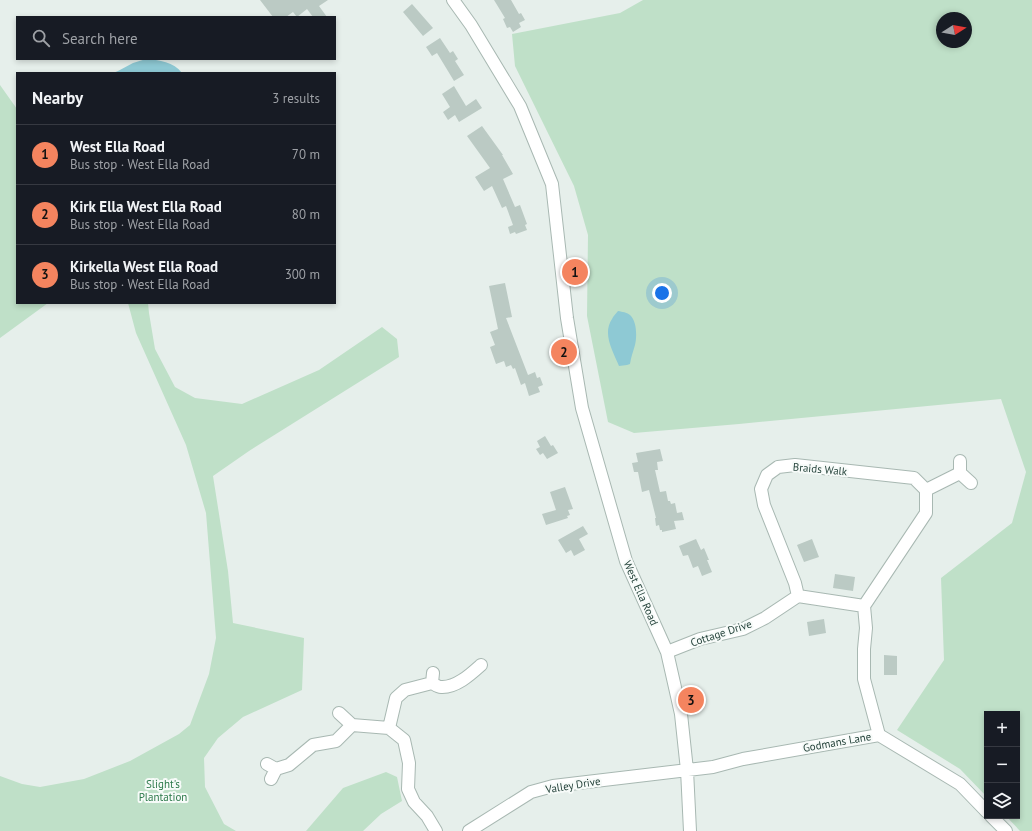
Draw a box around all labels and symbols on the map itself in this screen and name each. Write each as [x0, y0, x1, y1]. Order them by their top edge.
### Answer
north arrow [936, 12, 972, 48]
pin: 1 [562, 257, 588, 287]
your location [652, 283, 672, 303]
pin: 2 [551, 337, 577, 367]
street label: Braids Walk [792, 460, 848, 478]
street label: West Ella Road [620, 558, 662, 628]
street label: Cottage Drive [688, 616, 754, 650]
pin: 3 [678, 685, 704, 715]
street label: Godmans Lane [802, 729, 873, 755]
street label: Valley Drive [544, 774, 602, 796]
park label: Slight's Plantation [139, 777, 187, 804]

